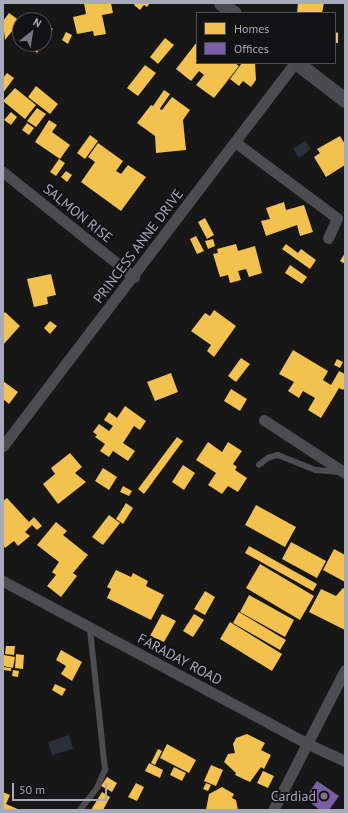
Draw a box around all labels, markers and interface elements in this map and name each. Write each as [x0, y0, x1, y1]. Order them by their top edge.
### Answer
north arrow [12, 12, 52, 52]
legend [196, 12, 336, 64]
text: N [31, 15, 44, 30]
text: Homes [234, 21, 269, 36]
text: Offices [234, 41, 269, 56]
street label: SALMON RISE [40, 180, 116, 246]
street label: PRINCESS ANNE DRIVE [89, 185, 187, 307]
street label: FARADAY ROAD [135, 630, 225, 688]
scale bar [14, 775, 109, 801]
text: 50 m [19, 782, 45, 797]
place label: Cardiad [271, 788, 316, 804]
marker: Cardiad [319, 791, 329, 801]

